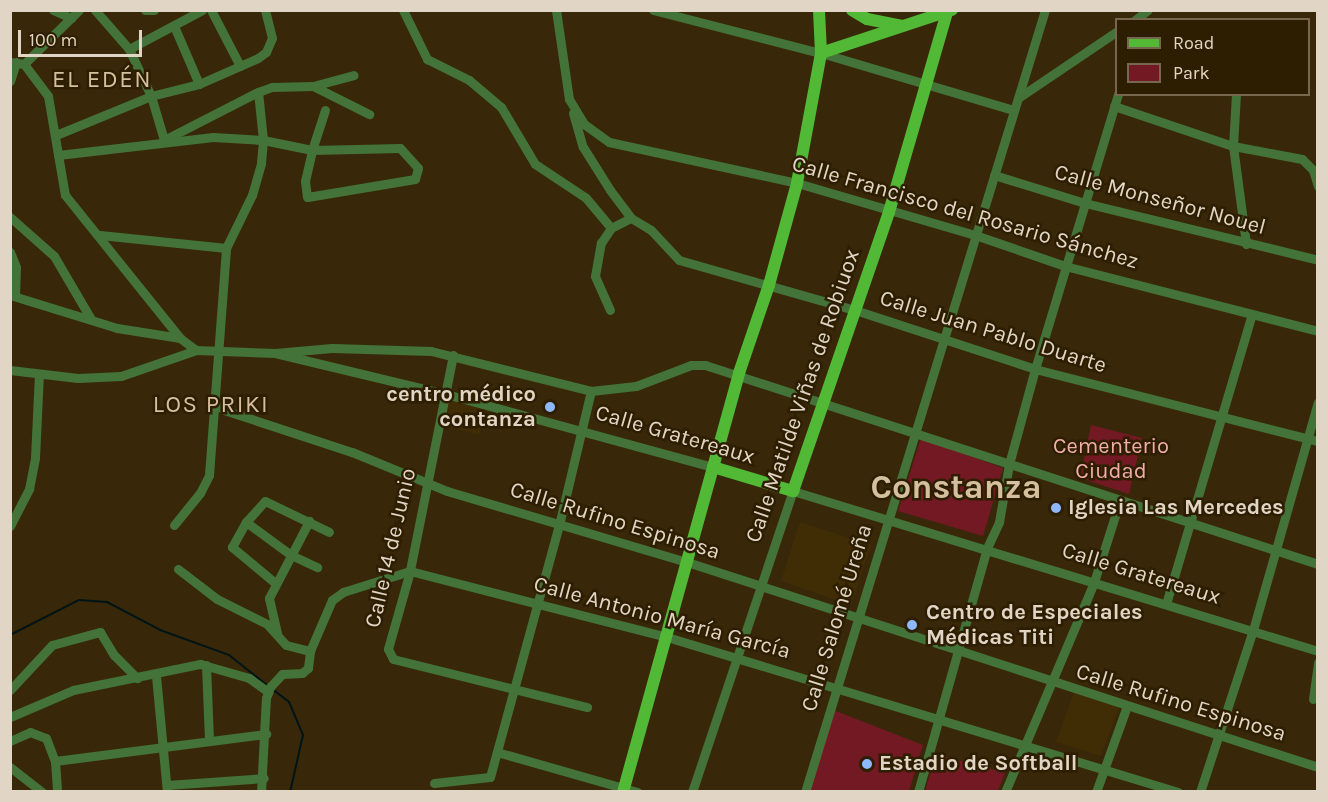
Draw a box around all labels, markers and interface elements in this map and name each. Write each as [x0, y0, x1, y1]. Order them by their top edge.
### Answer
scale bar [21, 18, 146, 56]
legend [1115, 18, 1310, 96]
text: 100 m [29, 29, 77, 51]
text: Road [1173, 32, 1214, 54]
text: Park [1173, 62, 1210, 84]
district label: EL EDÉN [52, 66, 152, 94]
street label: Calle Francisco del Rosario Sánchez [789, 151, 1141, 275]
street label: Calle Monseñor Nouel [1052, 159, 1268, 241]
street label: Calle Matilde Viñas de Robiuox [740, 246, 866, 546]
street label: Calle Juan Pablo Duarte [877, 285, 1109, 379]
place label: centro médico contanza [386, 381, 536, 433]
district label: LOS PRIKI [153, 391, 269, 419]
marker: centro médico contanza [541, 398, 559, 416]
street label: Calle Gratereaux [592, 400, 758, 470]
park label: Cementerio Ciudad [1053, 433, 1169, 484]
street label: Calle 14 de Junio [360, 466, 422, 630]
district label: Constanza [870, 468, 1042, 508]
street label: Calle Rufino Espinosa [507, 476, 723, 566]
place label: Iglesia Las Mercedes [1068, 495, 1284, 521]
marker: Iglesia Las Mercedes [1049, 501, 1063, 515]
street label: Calle Salomé Ureña [796, 521, 878, 715]
street label: Calle Gratereaux [1059, 537, 1223, 611]
street label: Calle Antonio María García [531, 571, 793, 665]
place label: Centro de Especiales Médicas Titi [926, 599, 1143, 650]
marker: Centro de Especiales Médicas Titi [903, 616, 921, 634]
street label: Calle Rufino Espinosa [1073, 658, 1289, 748]
place label: Estadio de Softball [879, 751, 1078, 777]
marker: Estadio de Softball [860, 757, 874, 771]

